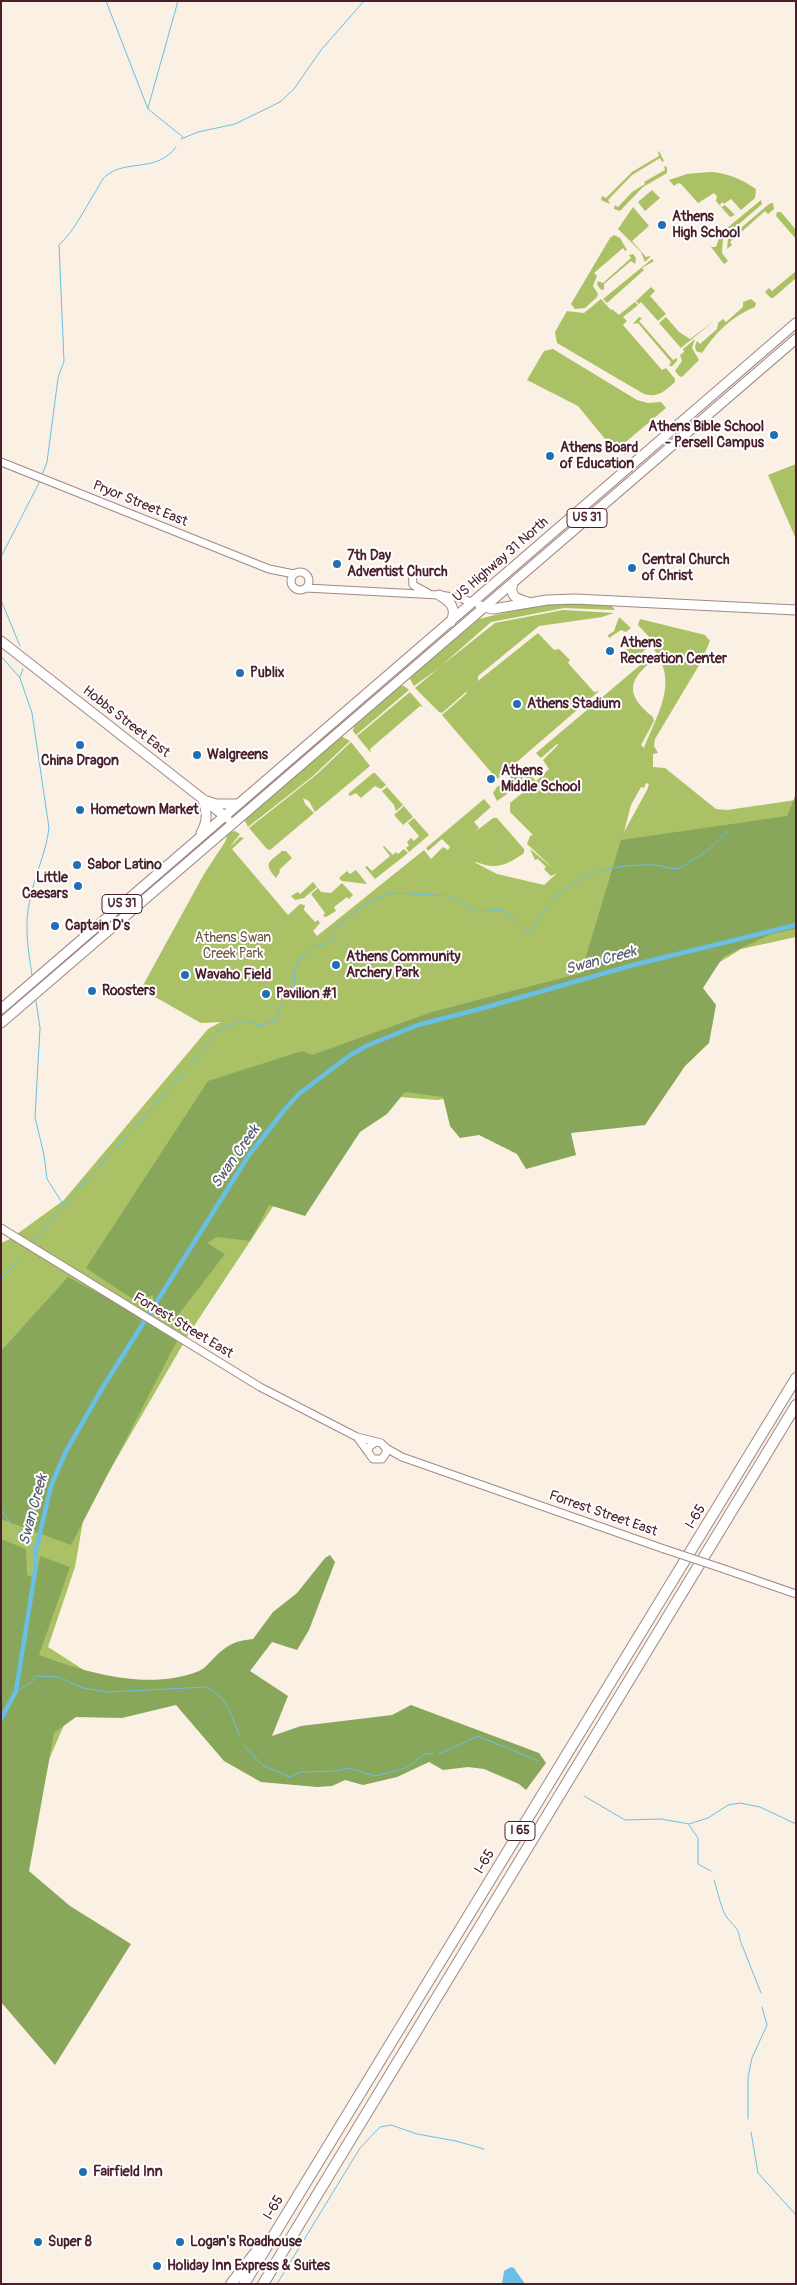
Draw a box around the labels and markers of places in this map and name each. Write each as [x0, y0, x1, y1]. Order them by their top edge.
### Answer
place label: Athens High School [672, 209, 740, 242]
marker: Athens High School [656, 219, 668, 231]
place label: Athens Bible School - Persell Campus [648, 419, 764, 452]
marker: Athens Bible School - Persell Campus [768, 429, 780, 441]
place label: Athens Board of Education [560, 440, 638, 472]
marker: Athens Board of Education [544, 450, 556, 462]
place label: 7th Day Adventist Church [347, 548, 448, 580]
place label: Central Church of Christ [642, 552, 729, 584]
marker: 7th Day Adventist Church [331, 558, 343, 570]
marker: Central Church of Christ [626, 562, 638, 574]
place label: Athens Recreation Center [620, 635, 727, 668]
marker: Athens Recreation Center [604, 645, 616, 657]
place label: Publix [250, 665, 284, 681]
marker: Publix [234, 667, 246, 679]
place label: Athens Stadium [527, 696, 621, 712]
marker: Athens Stadium [511, 698, 523, 710]
marker: China Dragon [74, 739, 86, 751]
place label: Walgreens [207, 747, 268, 763]
marker: Walgreens [191, 749, 203, 761]
place label: China Dragon [41, 753, 119, 769]
place label: Athens Middle School [501, 763, 581, 796]
marker: Athens Middle School [485, 773, 497, 785]
place label: Hometown Market [90, 802, 199, 818]
marker: Hometown Market [74, 804, 86, 816]
place label: Sabor Latino [87, 857, 162, 873]
marker: Sabor Latino [71, 859, 83, 871]
place label: Little Caesars [22, 870, 68, 902]
marker: Little Caesars [72, 880, 84, 892]
place label: Captain D's [65, 918, 130, 934]
marker: Captain D's [49, 920, 61, 932]
place label: Athens Community Archery Park [346, 949, 461, 982]
marker: Athens Community Archery Park [330, 959, 342, 971]
place label: Wavaho Field [195, 967, 271, 983]
marker: Wavaho Field [179, 969, 191, 981]
place label: Roosters [102, 983, 155, 999]
marker: Roosters [86, 985, 98, 997]
place label: Pavilion #1 [276, 986, 337, 1002]
marker: Pavilion #1 [260, 988, 272, 1000]
place label: Fairfield Inn [93, 2164, 163, 2180]
marker: Fairfield Inn [77, 2166, 89, 2178]
place label: Super 8 [48, 2234, 92, 2250]
place label: Logan's Roadhouse [190, 2234, 302, 2250]
marker: Super 8 [32, 2236, 44, 2248]
marker: Logan's Roadhouse [174, 2236, 186, 2248]
place label: Holiday Inn Express & Suites [167, 2258, 330, 2274]
marker: Holiday Inn Express & Suites [151, 2260, 163, 2272]

